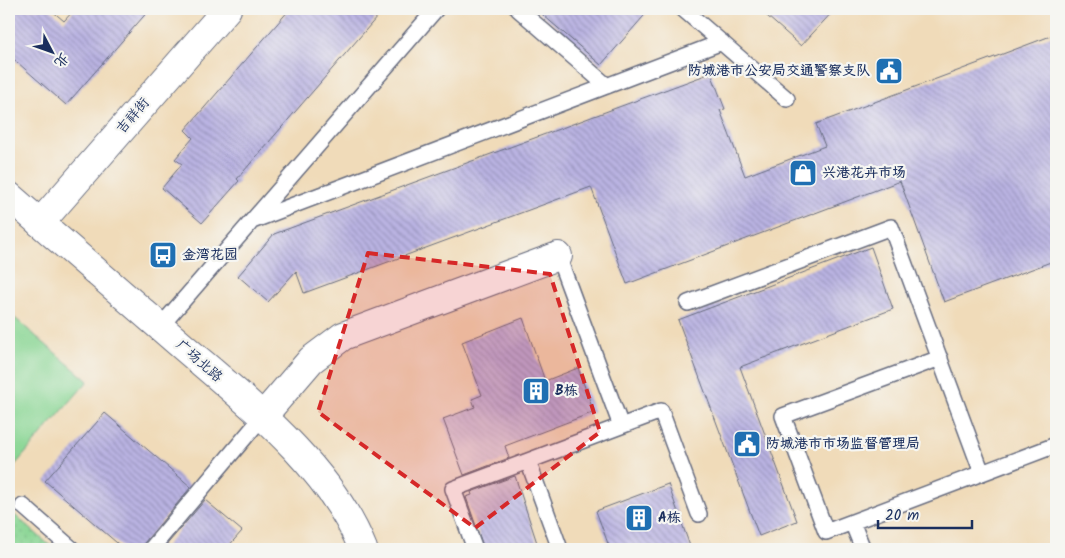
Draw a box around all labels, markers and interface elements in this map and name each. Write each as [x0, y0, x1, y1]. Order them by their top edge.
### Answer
north arrow [28, 28, 78, 78]
text: 北 [48, 47, 74, 72]
public building icon: 防城港市公安局交通警察支队 [874, 56, 904, 86]
place label: 防城港市公安局交通警察支队 [688, 60, 870, 82]
street label: 吉祥街 [111, 93, 155, 139]
shop icon: 兴港花卉市场 [788, 158, 818, 188]
place label: 兴港花卉市场 [822, 162, 906, 184]
bus stop icon: 金湾花园 [148, 240, 178, 270]
place label: 金湾花园 [182, 244, 238, 266]
street label: 广场北路 [171, 334, 227, 388]
building icon: B栋 [521, 376, 551, 406]
place label: B栋 [555, 380, 578, 402]
public building icon: 防城港市市场监督管理局 [732, 429, 762, 459]
place label: 防城港市市场监督管理局 [766, 433, 920, 455]
scale bar [878, 498, 971, 530]
building icon: A栋 [624, 503, 654, 533]
text: 20 m [885, 504, 919, 528]
place label: A栋 [658, 507, 681, 529]

